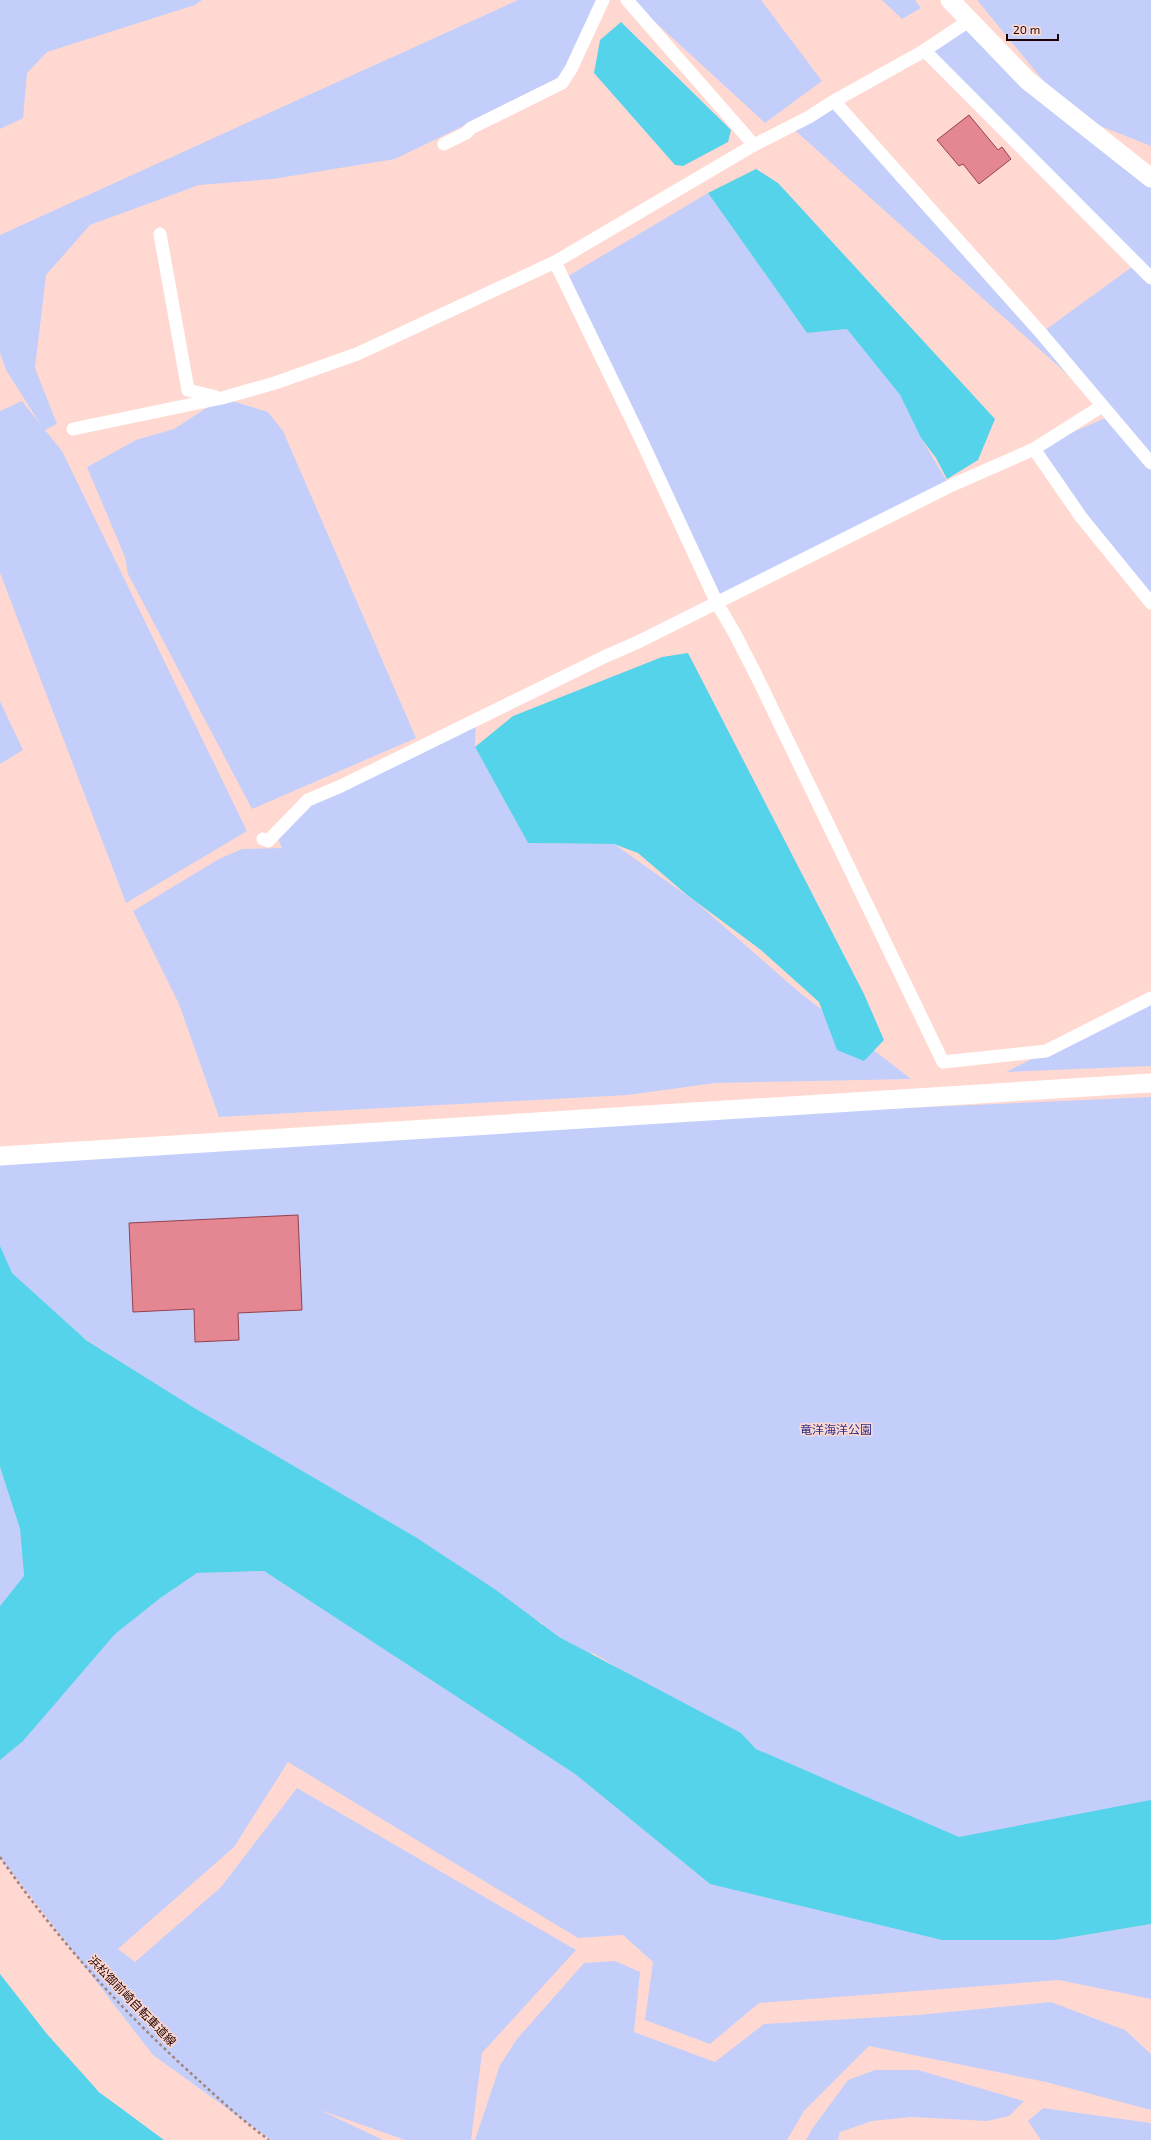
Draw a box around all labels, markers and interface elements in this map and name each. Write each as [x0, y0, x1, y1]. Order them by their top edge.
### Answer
scale bar [1007, 16, 1058, 42]
text: 20 m [1013, 22, 1040, 36]
park label: 竜洋海洋公園 [800, 1422, 872, 1436]
street label: 浜松御前崎自転車道線 [86, 1952, 179, 2048]

